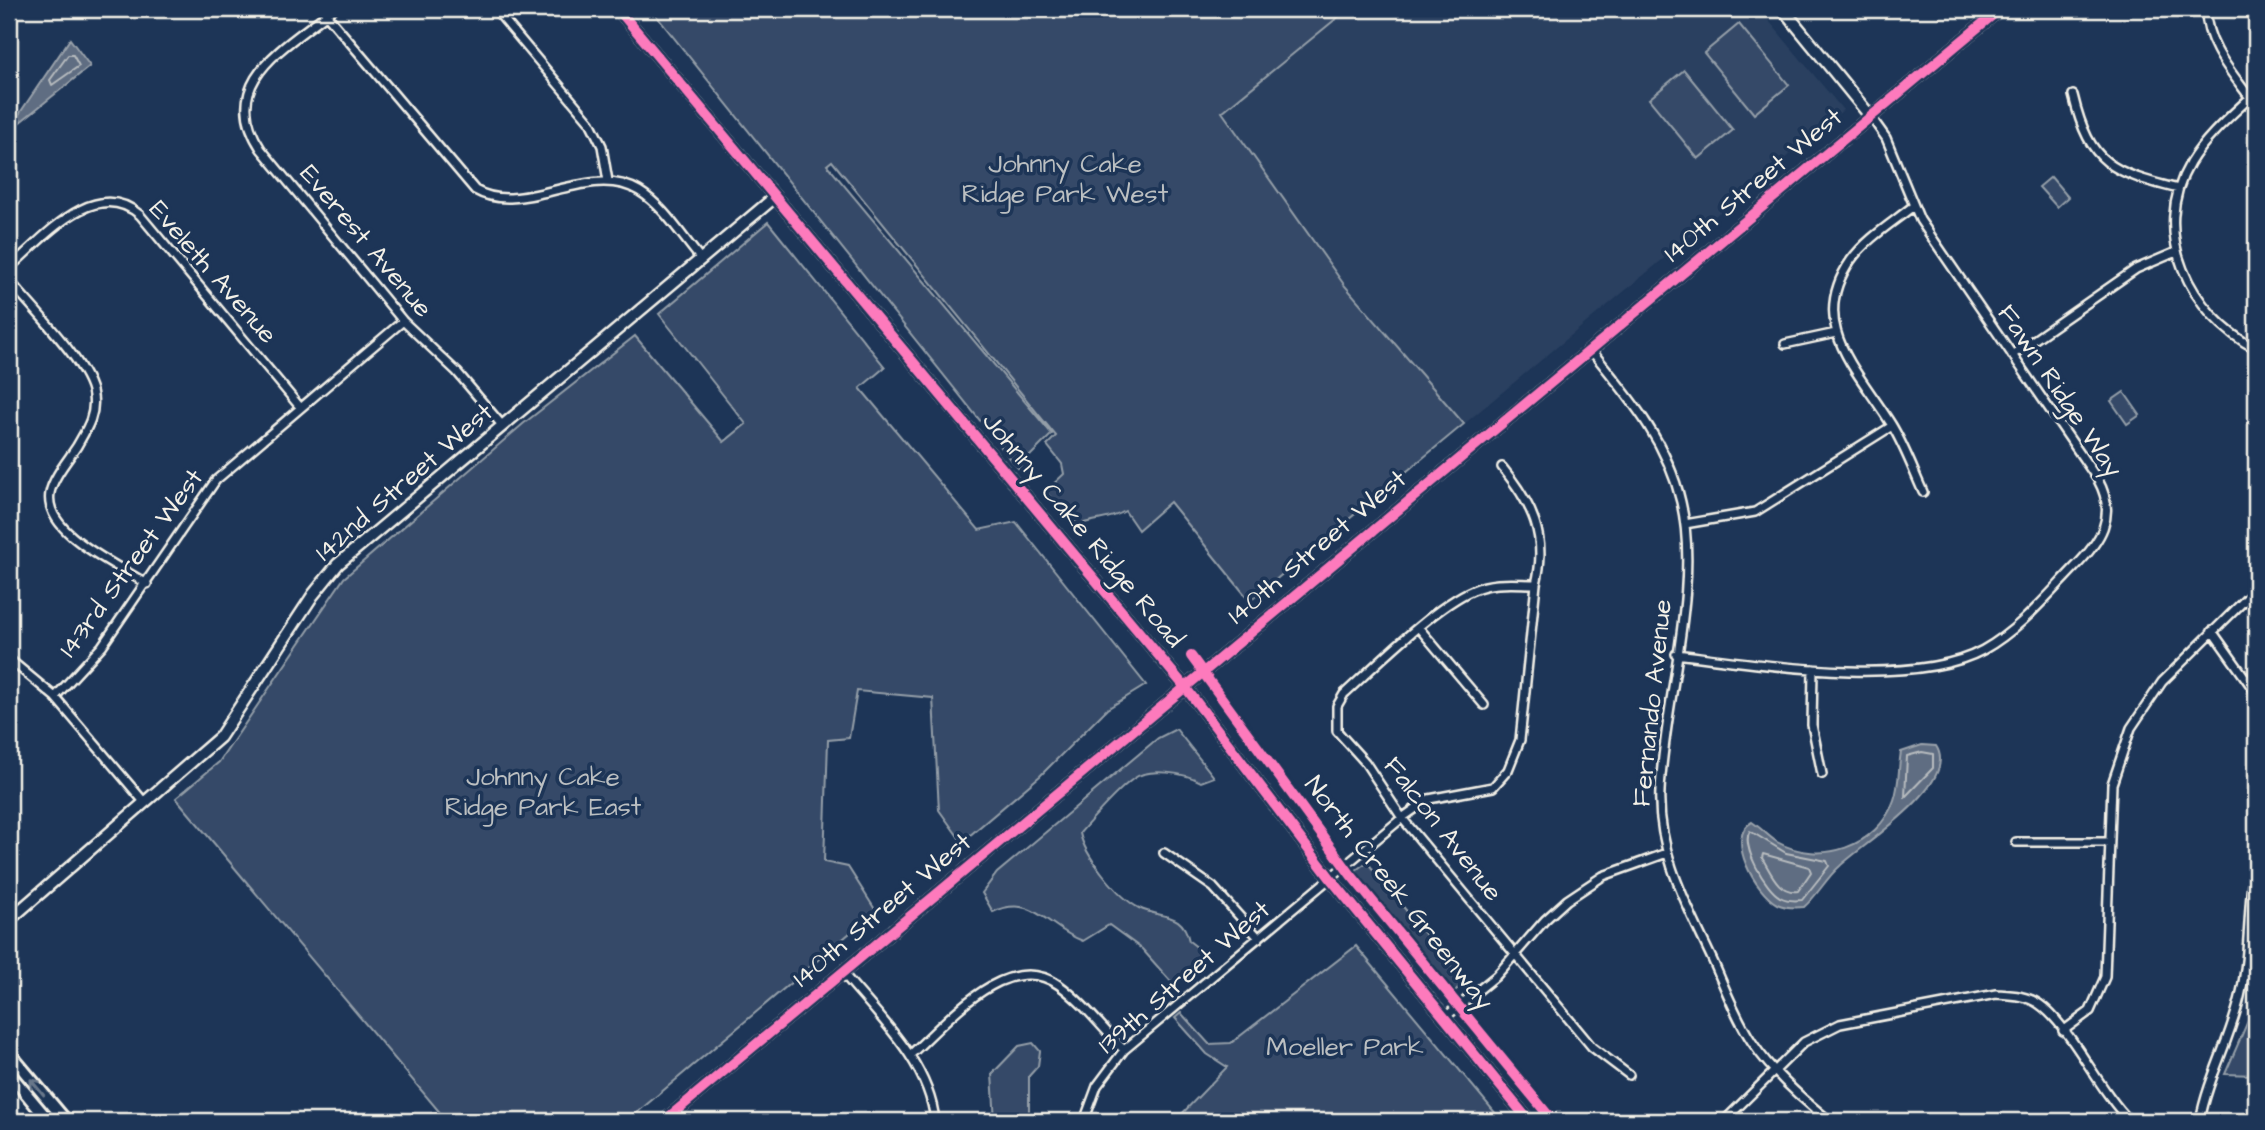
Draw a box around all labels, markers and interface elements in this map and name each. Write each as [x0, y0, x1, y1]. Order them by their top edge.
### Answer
street label: 140th Street West [1656, 99, 1851, 271]
park label: Johnny Cake Ridge Park West [962, 146, 1169, 214]
street label: Everest Avenue [291, 157, 441, 325]
street label: Eveleth Avenue [141, 193, 285, 351]
street label: Fawn Ridge Way [1987, 297, 2131, 486]
street label: 142nd Street West [307, 394, 501, 570]
street label: Johnny Cake Ridge Road [972, 405, 1192, 657]
street label: 143rd Street West [50, 461, 212, 665]
street label: 140th Street West [1220, 461, 1415, 633]
street label: Fernando Avenue [1623, 597, 1681, 809]
street label: Falcon Avenue [1375, 749, 1511, 909]
park label: Johnny Cake Ridge Park East [445, 759, 642, 827]
street label: North Creek Greenway [1294, 768, 1502, 1019]
street label: 140th Street West [785, 824, 980, 996]
street label: 139th Street West [1090, 892, 1278, 1062]
park label: Moeller Park [1266, 1029, 1424, 1065]
one-way arrow [30, 1078, 46, 1096]

